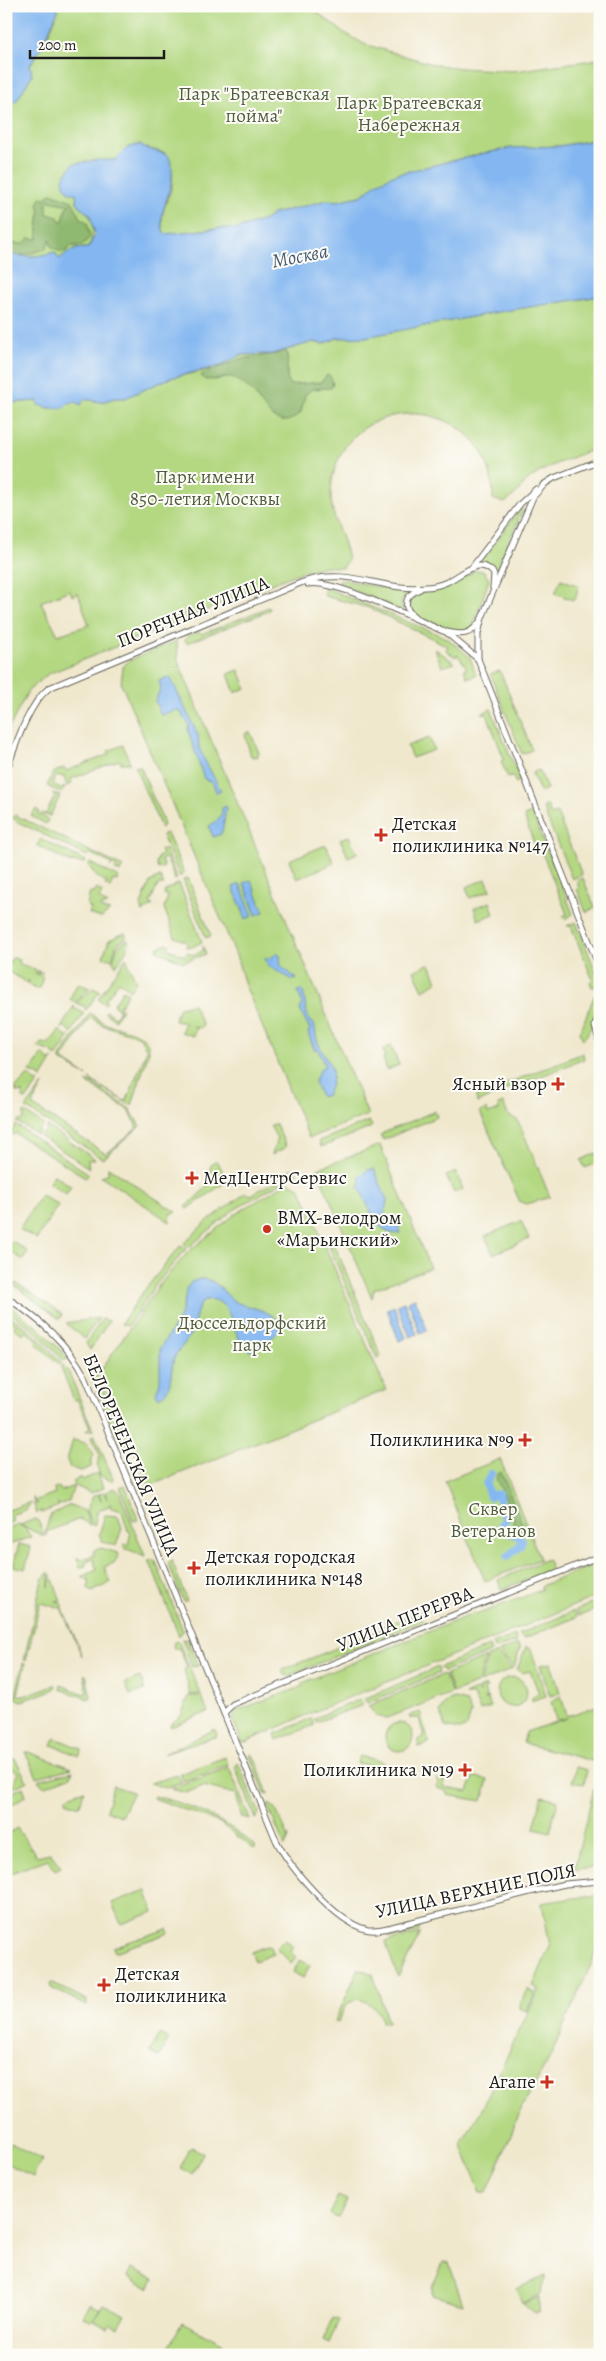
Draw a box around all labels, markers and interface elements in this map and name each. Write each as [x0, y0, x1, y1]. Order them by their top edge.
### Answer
scale bar [30, 28, 164, 60]
text: 200 m [38, 35, 77, 55]
park label: Парк "Братеевская пойма" [178, 81, 330, 129]
park label: Парк Братеевская Набережная [336, 90, 482, 138]
water label: Москва [270, 237, 330, 275]
park label: Парк имени 850-летия Москвы [130, 464, 280, 512]
street label: ПОРЕЧНАЯ УЛИЦА [113, 569, 273, 654]
place label: Детская поликлиника №147 [392, 811, 549, 859]
marker: Детская поликлиника №147 [374, 828, 388, 842]
place label: Ясный взор [452, 1071, 547, 1097]
marker: Ясный взор [551, 1077, 565, 1091]
place label: МедЦентрСервис [203, 1165, 347, 1191]
marker: МедЦентрСервис [185, 1171, 199, 1185]
place label: BMX-велодром «Марьинский» [277, 1205, 401, 1253]
marker: BMX-велодром «Марьинский» [261, 1223, 273, 1235]
park label: Дюссельдорфский парк [177, 1310, 327, 1358]
street label: БЕЛОРЕЧЕНСКАЯ УЛИЦА [77, 1350, 186, 1561]
place label: Поликлиника №9 [369, 1427, 514, 1453]
marker: Поликлиника №9 [518, 1433, 532, 1447]
park label: Сквер Ветеранов [450, 1496, 536, 1544]
place label: Детская городская поликлиника №148 [205, 1544, 363, 1592]
marker: Детская городская поликлиника №148 [187, 1561, 201, 1575]
street label: УЛИЦА ПЕРЕРВА [333, 1580, 478, 1658]
place label: Поликлиника №19 [303, 1757, 454, 1783]
marker: Поликлиника №19 [458, 1763, 472, 1777]
street label: УЛИЦА ВЕРХНИЕ ПОЛЯ [373, 1857, 579, 1925]
place label: Детская поликлиника [115, 1961, 227, 2009]
marker: Детская поликлиника [97, 1978, 111, 1992]
place label: Агапе [488, 2069, 536, 2095]
marker: Агапе [540, 2075, 554, 2089]

